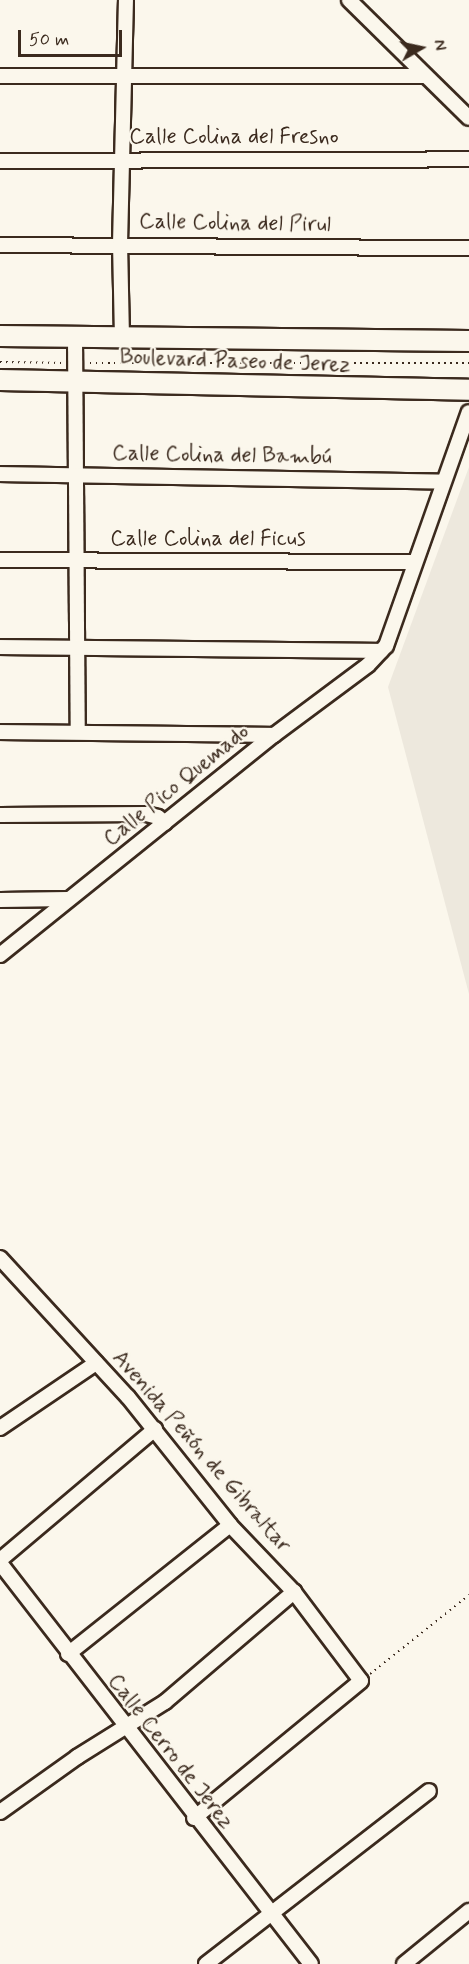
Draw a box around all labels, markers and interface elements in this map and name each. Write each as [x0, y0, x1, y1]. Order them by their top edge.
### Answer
scale bar [21, 18, 124, 56]
north arrow [391, 18, 451, 78]
text: 50 m [29, 28, 69, 52]
text: N [428, 38, 450, 52]
street label: Calle Colina del Fresno [128, 125, 340, 151]
street label: Calle Colina del Pirul [140, 209, 330, 239]
street label: Boulevard Paseo de Jerez [119, 345, 351, 379]
street label: Calle Colina del Bambú [112, 441, 332, 471]
street label: Calle Colina del Ficus [111, 527, 305, 553]
street label: Calle Pico Quemado [96, 717, 258, 855]
street label: Avenida Peñón de Gibraltar [107, 1347, 295, 1557]
street label: Calle Cerro de Jerez [100, 1668, 240, 1836]

